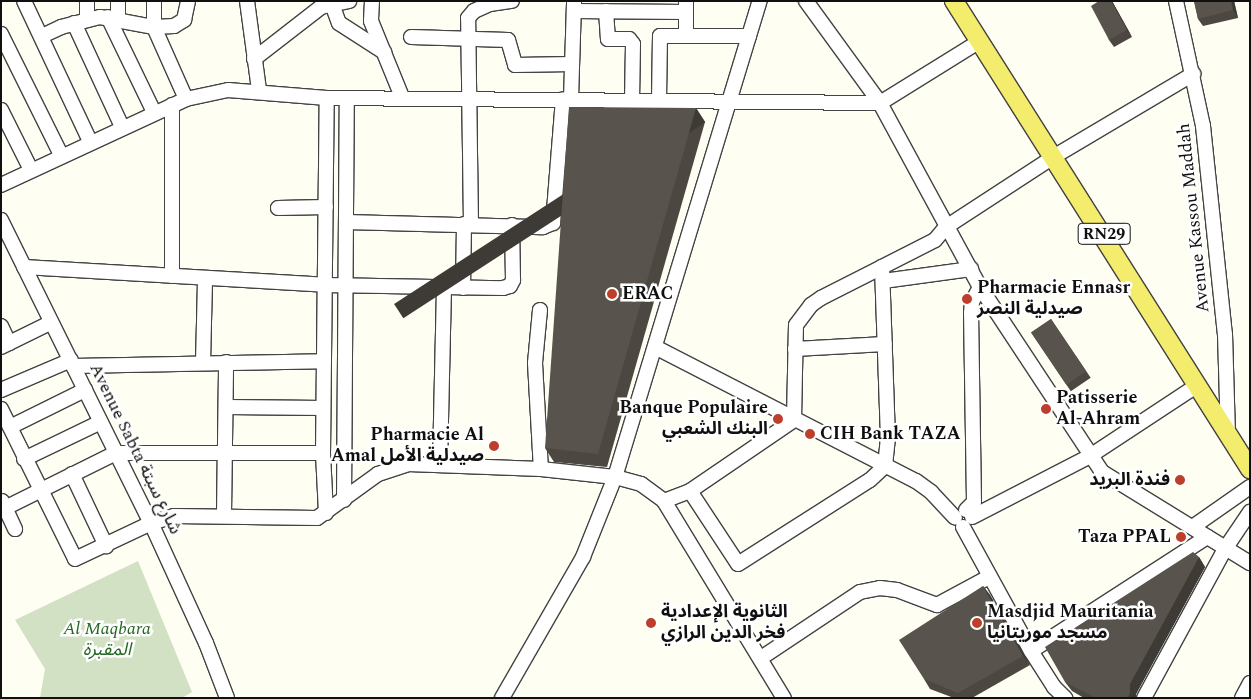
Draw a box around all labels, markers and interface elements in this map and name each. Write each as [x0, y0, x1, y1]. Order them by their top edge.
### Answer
street label: Avenue Kassou Maddah [1173, 122, 1215, 314]
road number: RN29 [1076, 220, 1132, 248]
place label: Pharmacie Ennasr صيدلية النصر [977, 278, 1130, 320]
place label: ERAC [622, 283, 673, 305]
marker: ERAC [606, 288, 618, 300]
marker: Pharmacie Ennasr صيدلية النصر [961, 293, 973, 305]
street label: Avenue Sabta شارع سبتة [84, 360, 186, 538]
place label: Patisserie Al-Ahram [1056, 388, 1140, 430]
place label: Banque Populaire البنك الشعبي [619, 398, 768, 440]
marker: Patisserie Al-Ahram [1040, 403, 1052, 415]
marker: Banque Populaire البنك الشعبي [772, 413, 784, 425]
place label: CIH Bank TAZA [820, 423, 961, 445]
place label: Pharmacie Al Amal صيدلية الأمل [331, 425, 484, 468]
marker: CIH Bank TAZA [804, 428, 816, 440]
marker: Pharmacie Al Amal صيدلية الأمل [488, 440, 500, 452]
place label: فندة البريد [1089, 469, 1170, 491]
marker: فندة البريد [1174, 474, 1186, 486]
place label: Taza PPAL [1078, 526, 1171, 548]
marker: Taza PPAL [1175, 531, 1187, 543]
place label: الثانوية الإعدادية فخر الدين الرازي [661, 602, 788, 644]
place label: Masdjid Mauritania مسجد موريتانيا [987, 602, 1153, 644]
marker: الثانوية الإعدادية فخر الدين الرازي [645, 617, 657, 629]
marker: Masdjid Mauritania مسجد موريتانيا [971, 617, 983, 629]
park label: Al Maqbara المقبرة [63, 619, 151, 662]

